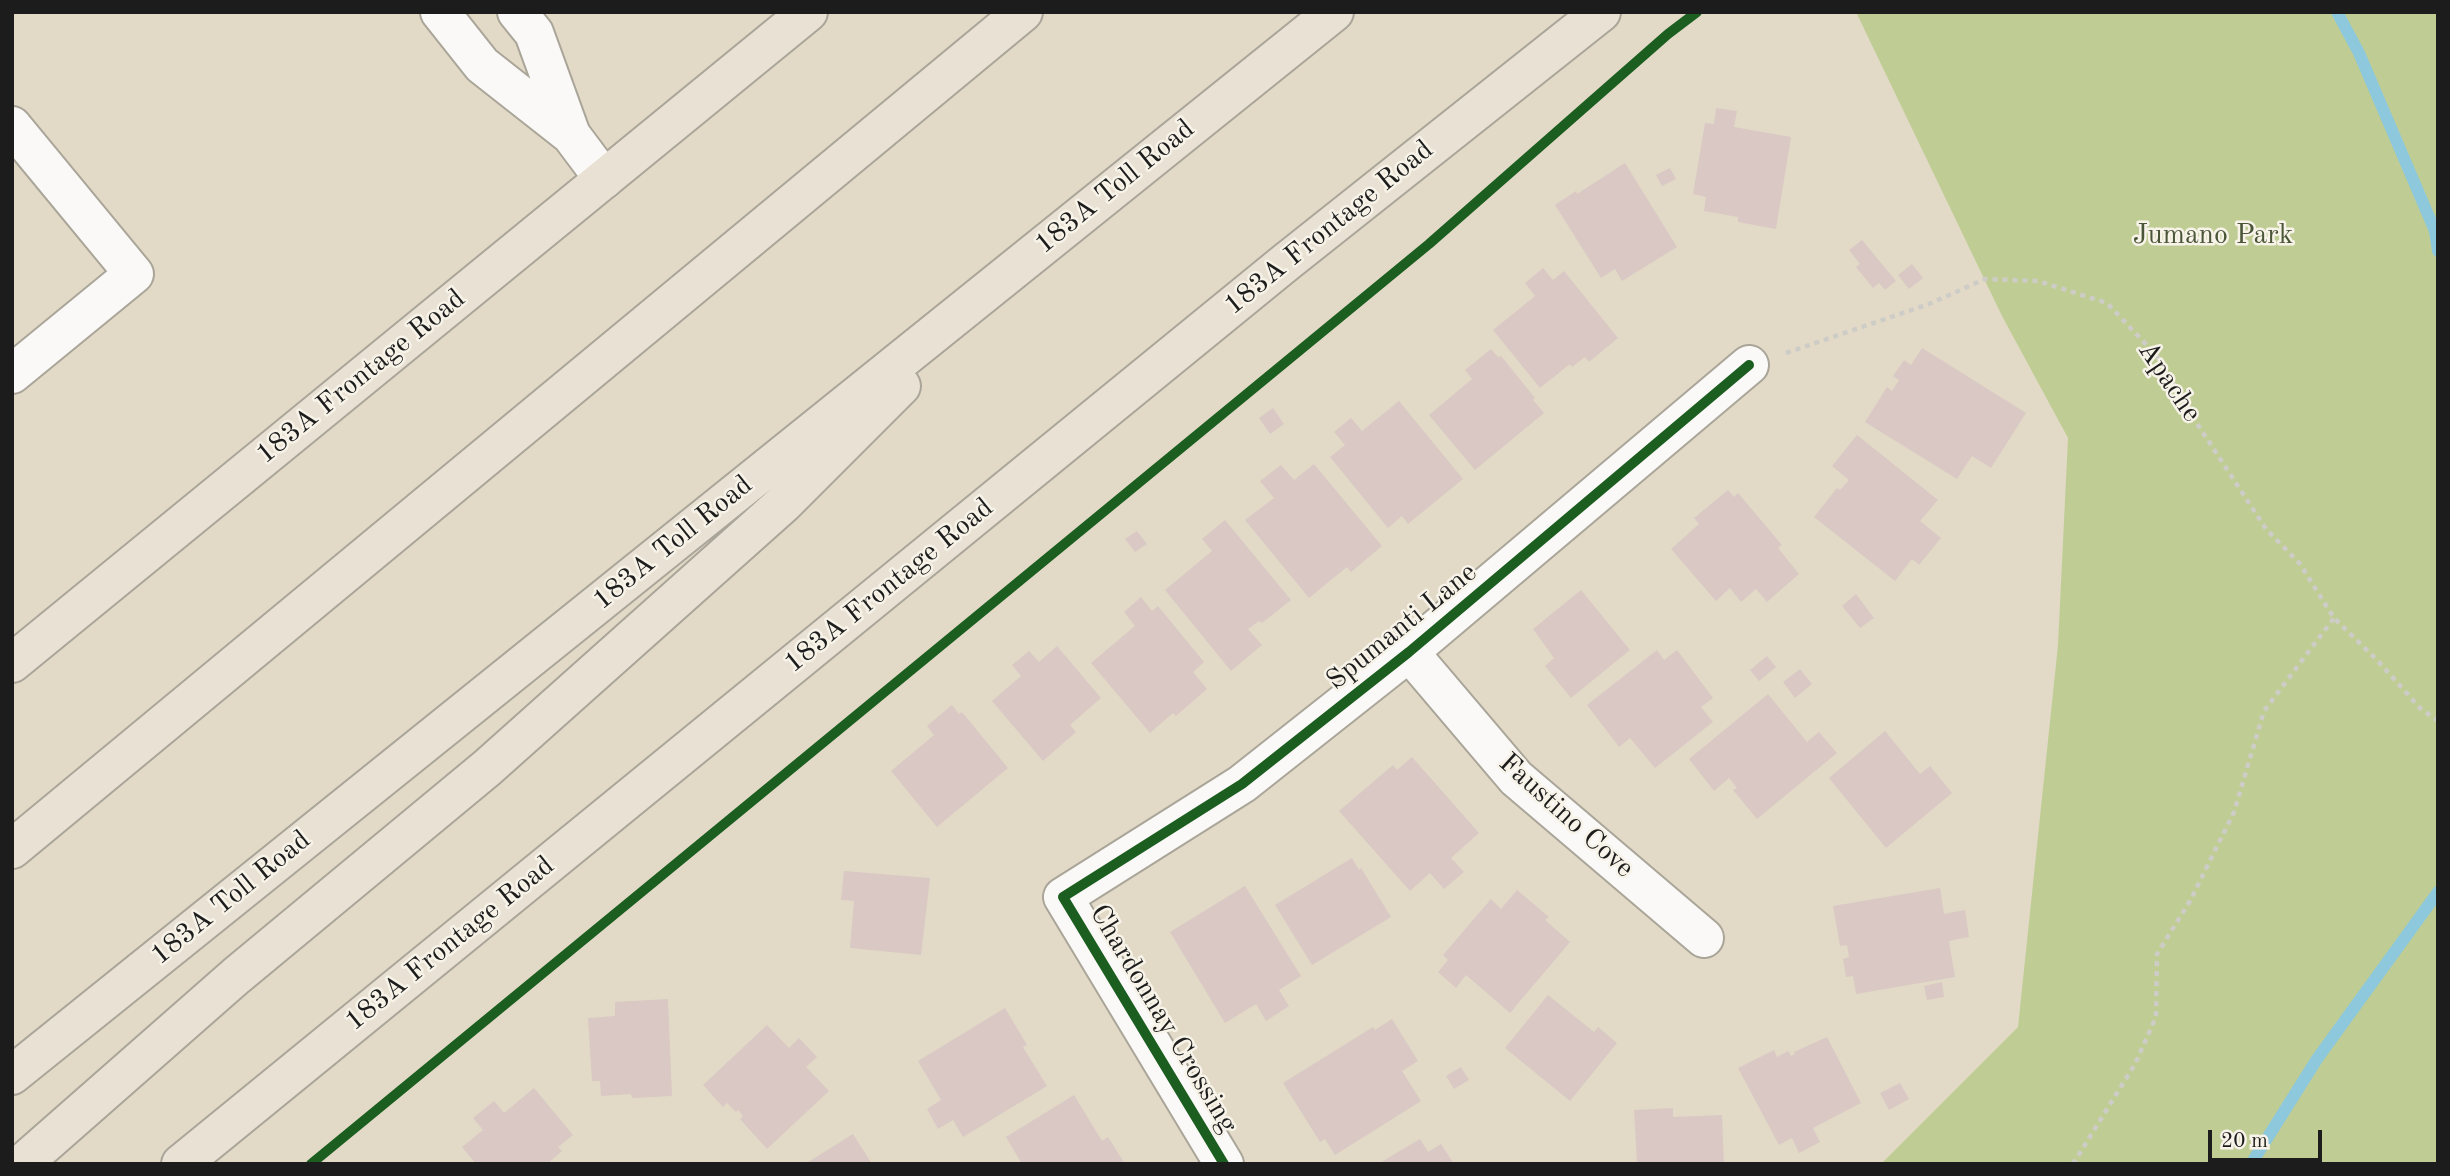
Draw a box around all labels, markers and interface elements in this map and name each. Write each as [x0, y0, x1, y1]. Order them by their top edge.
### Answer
street label: 183A Toll Road [1029, 112, 1201, 262]
street label: 183A Frontage Road [1218, 133, 1440, 323]
park label: Jumano Park [2133, 219, 2293, 253]
street label: 183A Frontage Road [250, 282, 472, 472]
street label: Apache [2130, 335, 2208, 429]
street label: 183A Toll Road [587, 468, 759, 618]
street label: 183A Frontage Road [778, 491, 1000, 681]
street label: Spumanti Lane [1320, 556, 1484, 698]
street label: Faustino Cove [1492, 747, 1640, 885]
street label: 183A Toll Road [145, 823, 317, 973]
street label: 183A Frontage Road [339, 849, 561, 1039]
street label: Chardonnay Crossing [1082, 899, 1244, 1139]
scale bar [2212, 1116, 2326, 1160]
text: 20 m [2221, 1131, 2268, 1152]

